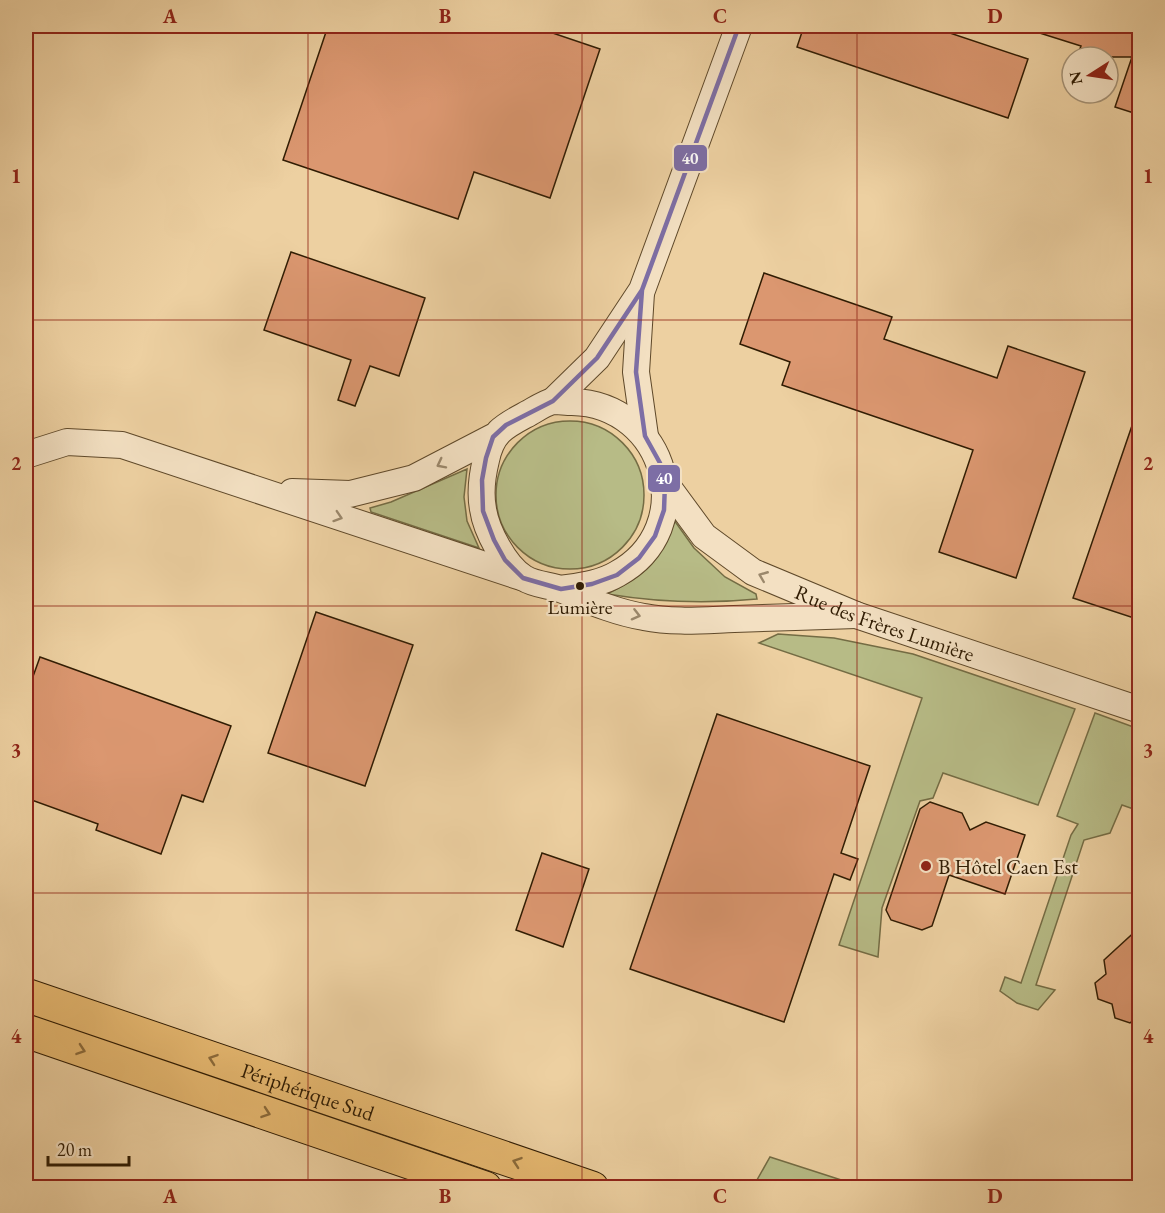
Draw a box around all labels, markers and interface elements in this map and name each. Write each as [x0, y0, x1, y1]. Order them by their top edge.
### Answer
text: A [162, 3, 178, 29]
text: B [439, 3, 451, 29]
text: C [713, 3, 727, 29]
text: D [987, 3, 1003, 29]
north arrow [1060, 45, 1120, 105]
text: N [1064, 69, 1087, 87]
line badge: 40 [673, 144, 708, 172]
text: 40 [682, 148, 699, 169]
text: 1 [11, 163, 21, 189]
text: 1 [1143, 163, 1153, 189]
text: 2 [11, 450, 22, 476]
text: 2 [1143, 450, 1154, 476]
one-way arrow [437, 457, 447, 468]
line badge: 40 [647, 464, 681, 493]
text: 40 [656, 468, 673, 489]
one-way arrow [332, 509, 343, 522]
one-way arrow [758, 571, 769, 583]
street label: Rue des Frères Lumière [791, 578, 978, 667]
marker: Lumière [574, 580, 586, 592]
place label: Lumière [548, 594, 613, 620]
one-way arrow [630, 608, 640, 621]
text: 3 [11, 737, 21, 763]
text: 3 [1143, 737, 1153, 763]
place label: B Hôtel Caen Est [938, 853, 1078, 880]
marker: B Hôtel Caen Est [919, 859, 933, 873]
text: 4 [11, 1023, 22, 1049]
text: 4 [1143, 1023, 1154, 1049]
one-way arrow [75, 1042, 86, 1055]
one-way arrow [208, 1053, 219, 1066]
street label: Périphérique Sud [238, 1056, 378, 1126]
one-way arrow [260, 1105, 270, 1118]
scale bar [48, 1129, 129, 1167]
text: 20 m [57, 1138, 92, 1161]
one-way arrow [512, 1157, 523, 1169]
text: A [162, 1183, 178, 1209]
text: B [439, 1183, 451, 1209]
text: C [713, 1183, 727, 1209]
text: D [987, 1183, 1003, 1209]

